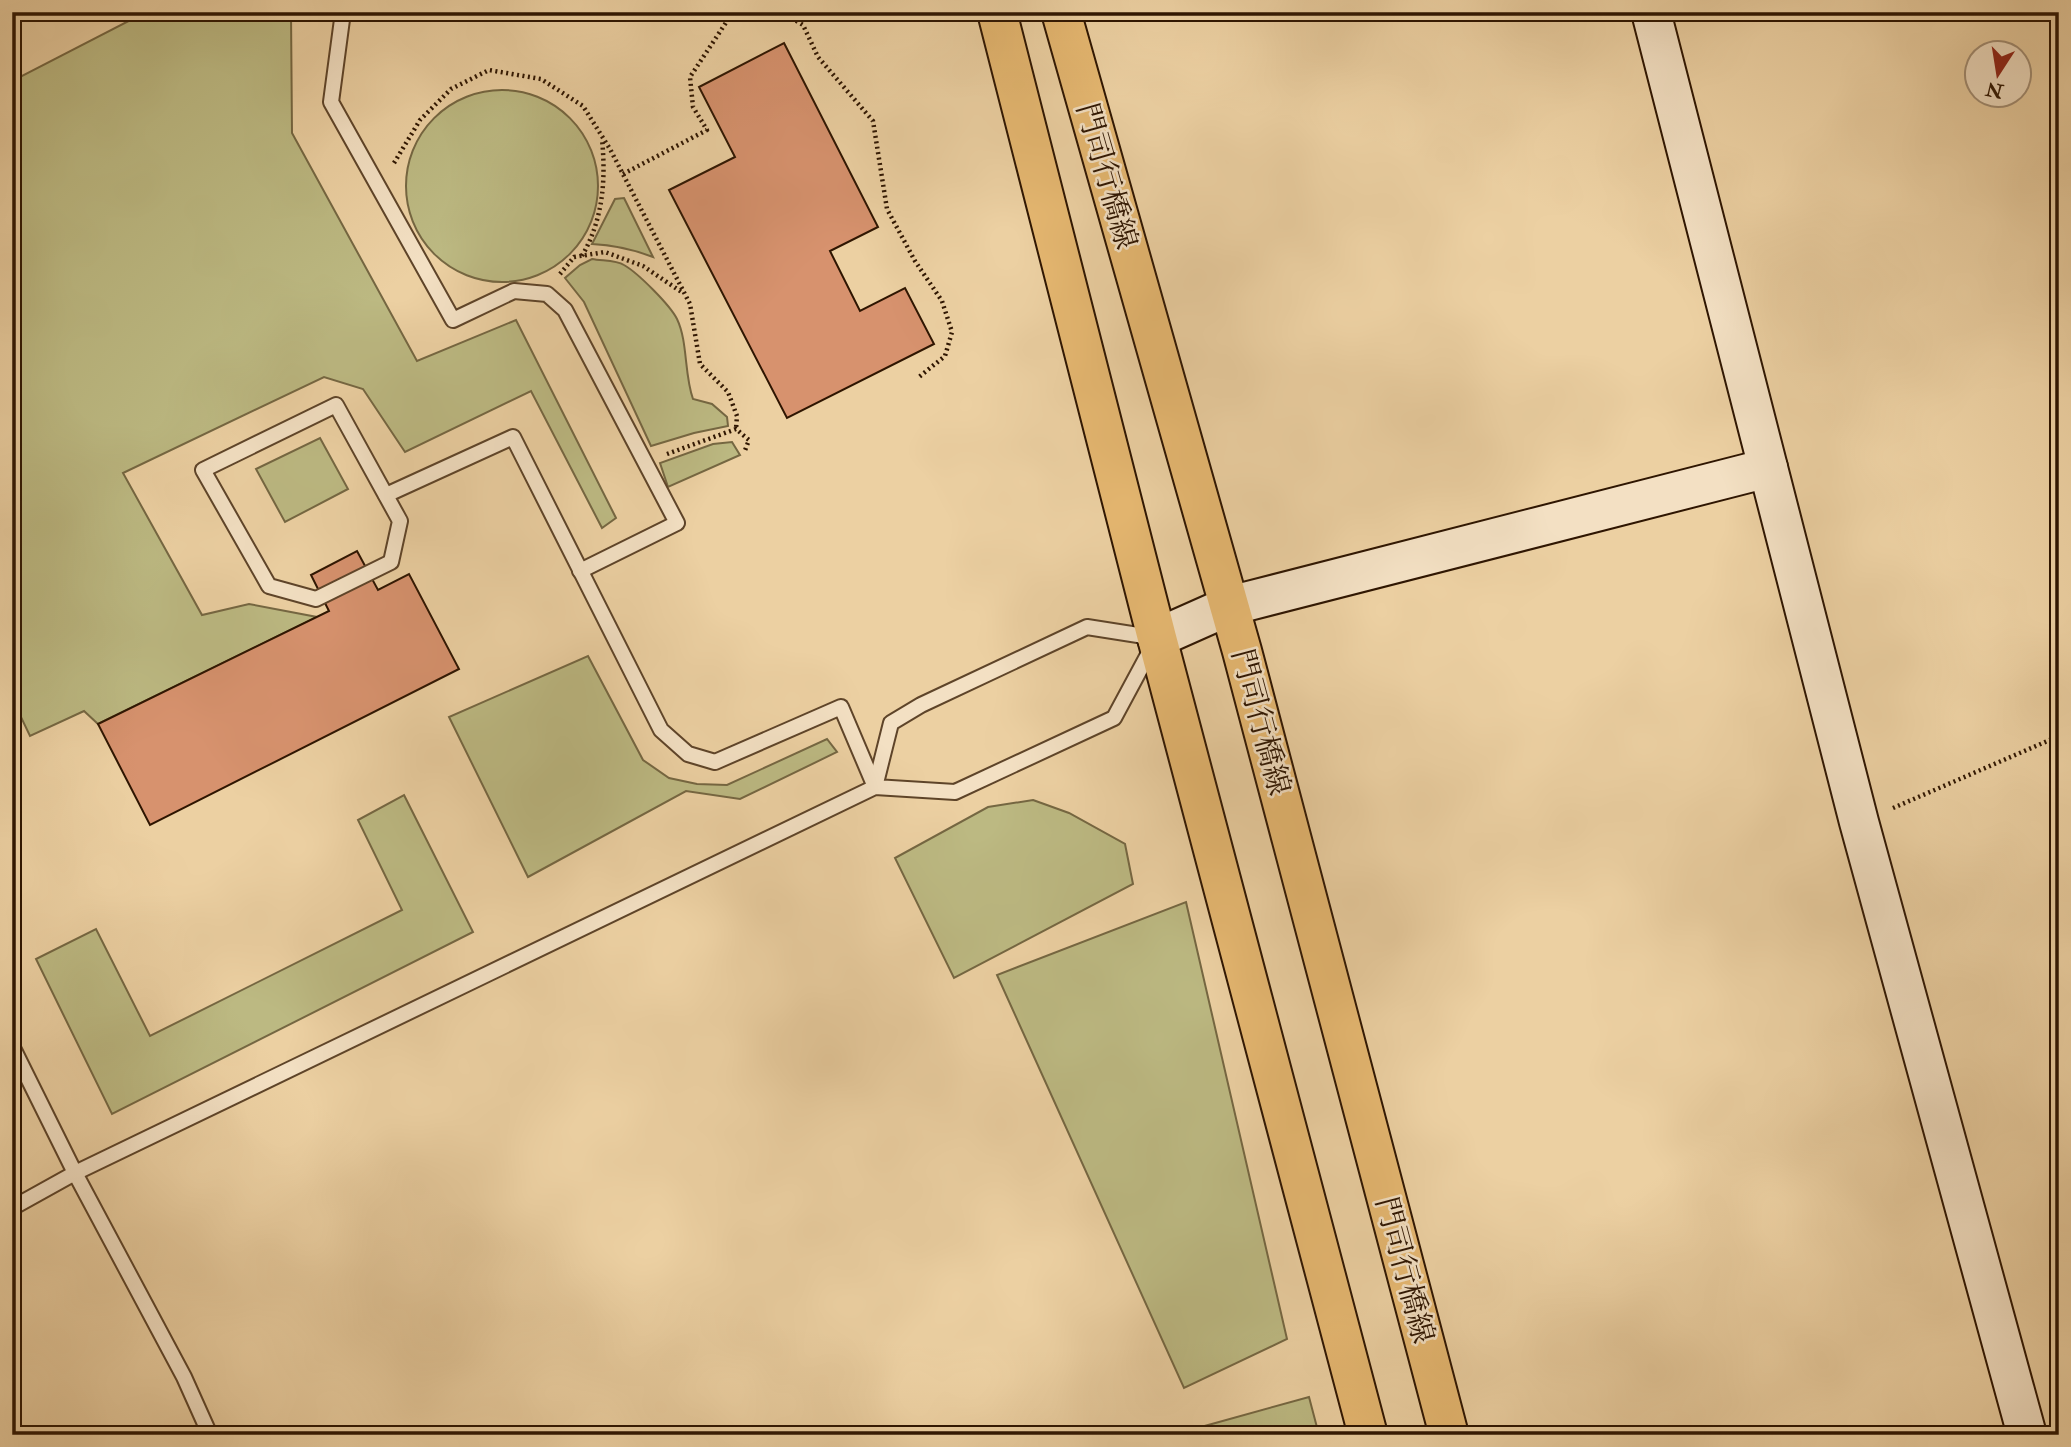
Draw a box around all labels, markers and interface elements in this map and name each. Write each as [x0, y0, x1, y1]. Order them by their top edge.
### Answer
north arrow [1962, 38, 2032, 108]
text: N [1983, 76, 2006, 103]
street label: 門司行橋線 [1068, 99, 1145, 253]
street label: 門司行橋線 [1223, 645, 1298, 799]
street label: 門司行橋線 [1367, 1193, 1442, 1347]

